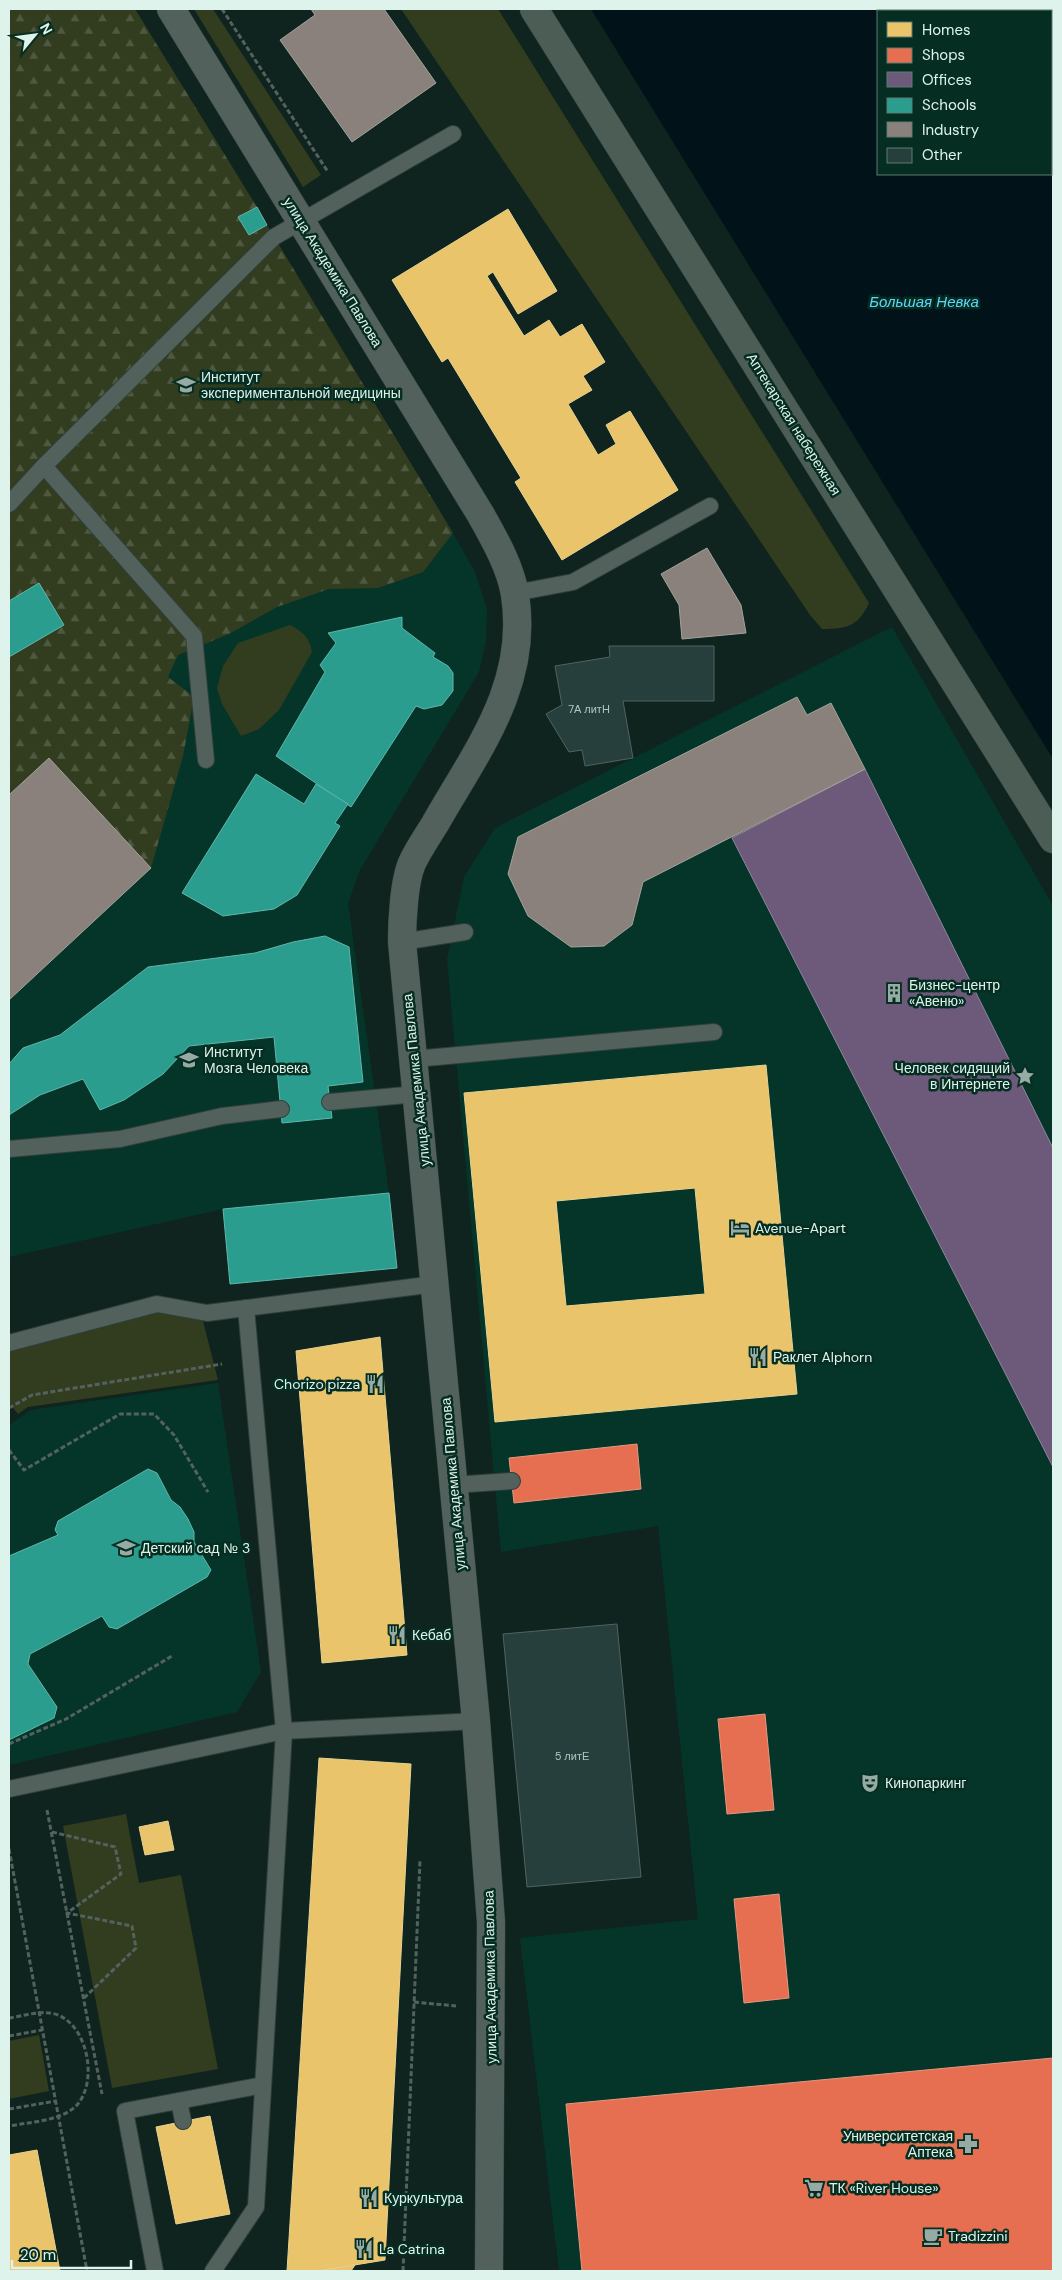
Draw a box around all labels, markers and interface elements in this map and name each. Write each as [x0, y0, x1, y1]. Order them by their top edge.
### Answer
north arrow [10, 10, 60, 60]
legend [877, 10, 1052, 175]
text: N [36, 20, 57, 38]
text: Homes [922, 20, 971, 40]
text: Shops [922, 45, 965, 65]
text: Offices [922, 70, 972, 90]
text: Schools [922, 95, 977, 115]
text: Industry [922, 120, 980, 140]
text: Other [922, 145, 963, 165]
street label: улица Академика Павлова [279, 194, 387, 350]
water label: Большая Невка [869, 292, 979, 312]
street label: Аптекарская набережная [743, 349, 845, 499]
place label: Институт экспериментальной медицины [201, 368, 401, 402]
school or university icon: Институт экспериментальной медицины [175, 374, 197, 396]
house number: 7А литН [568, 702, 610, 716]
place label: Бизнес-центр «Авеню» [909, 976, 1000, 1010]
building icon: Бизнес-центр «Авеню» [883, 982, 905, 1004]
street label: улица Академика Павлова [398, 993, 434, 1167]
place label: Институт Мозга Человека [204, 1043, 308, 1077]
school or university icon: Институт Мозга Человека [178, 1049, 200, 1071]
place label: Человек сидящий в Интернете [895, 1059, 1010, 1093]
place icon: Человек сидящий в Интернете [1014, 1065, 1036, 1087]
hotel icon: Avenue-Apart [729, 1217, 751, 1239]
place label: Avenue-Apart [755, 1219, 846, 1237]
restaurant icon: Раклет Alphorn [747, 1346, 769, 1368]
place label: Раклет Alphorn [773, 1348, 872, 1366]
restaurant icon: Chorizo pizza [364, 1373, 386, 1395]
place label: Chorizo pizza [274, 1375, 360, 1393]
street label: улица Академика Павлова [436, 1397, 470, 1571]
school or university icon: Детский сад № 3 [115, 1537, 137, 1559]
place label: Детский сад № 3 [141, 1539, 250, 1557]
restaurant icon: Кебаб [386, 1624, 408, 1646]
place label: Кебаб [412, 1626, 451, 1644]
house number: 5 литЕ [555, 1749, 589, 1763]
theatre icon: Кинопаркинг [859, 1772, 881, 1794]
place label: Кинопаркинг [885, 1774, 966, 1792]
street label: улица Академика Павлова [479, 1890, 501, 2064]
place label: Университетская Аптека [843, 2127, 953, 2161]
pharmacy icon: Университетская Аптека [957, 2133, 979, 2155]
supermarket icon: ТК «River House» [803, 2177, 825, 2199]
place label: ТК «River House» [829, 2179, 939, 2197]
restaurant icon: Куркультура [358, 2187, 380, 2209]
place label: Куркультура [384, 2189, 463, 2207]
cafe icon: Tradizzini [922, 2225, 944, 2247]
place label: Tradizzini [948, 2227, 1008, 2245]
scale bar [12, 2238, 131, 2270]
restaurant icon: La Catrina [353, 2238, 375, 2260]
place label: La Catrina [379, 2240, 445, 2258]
text: 20 m [20, 2245, 56, 2265]

